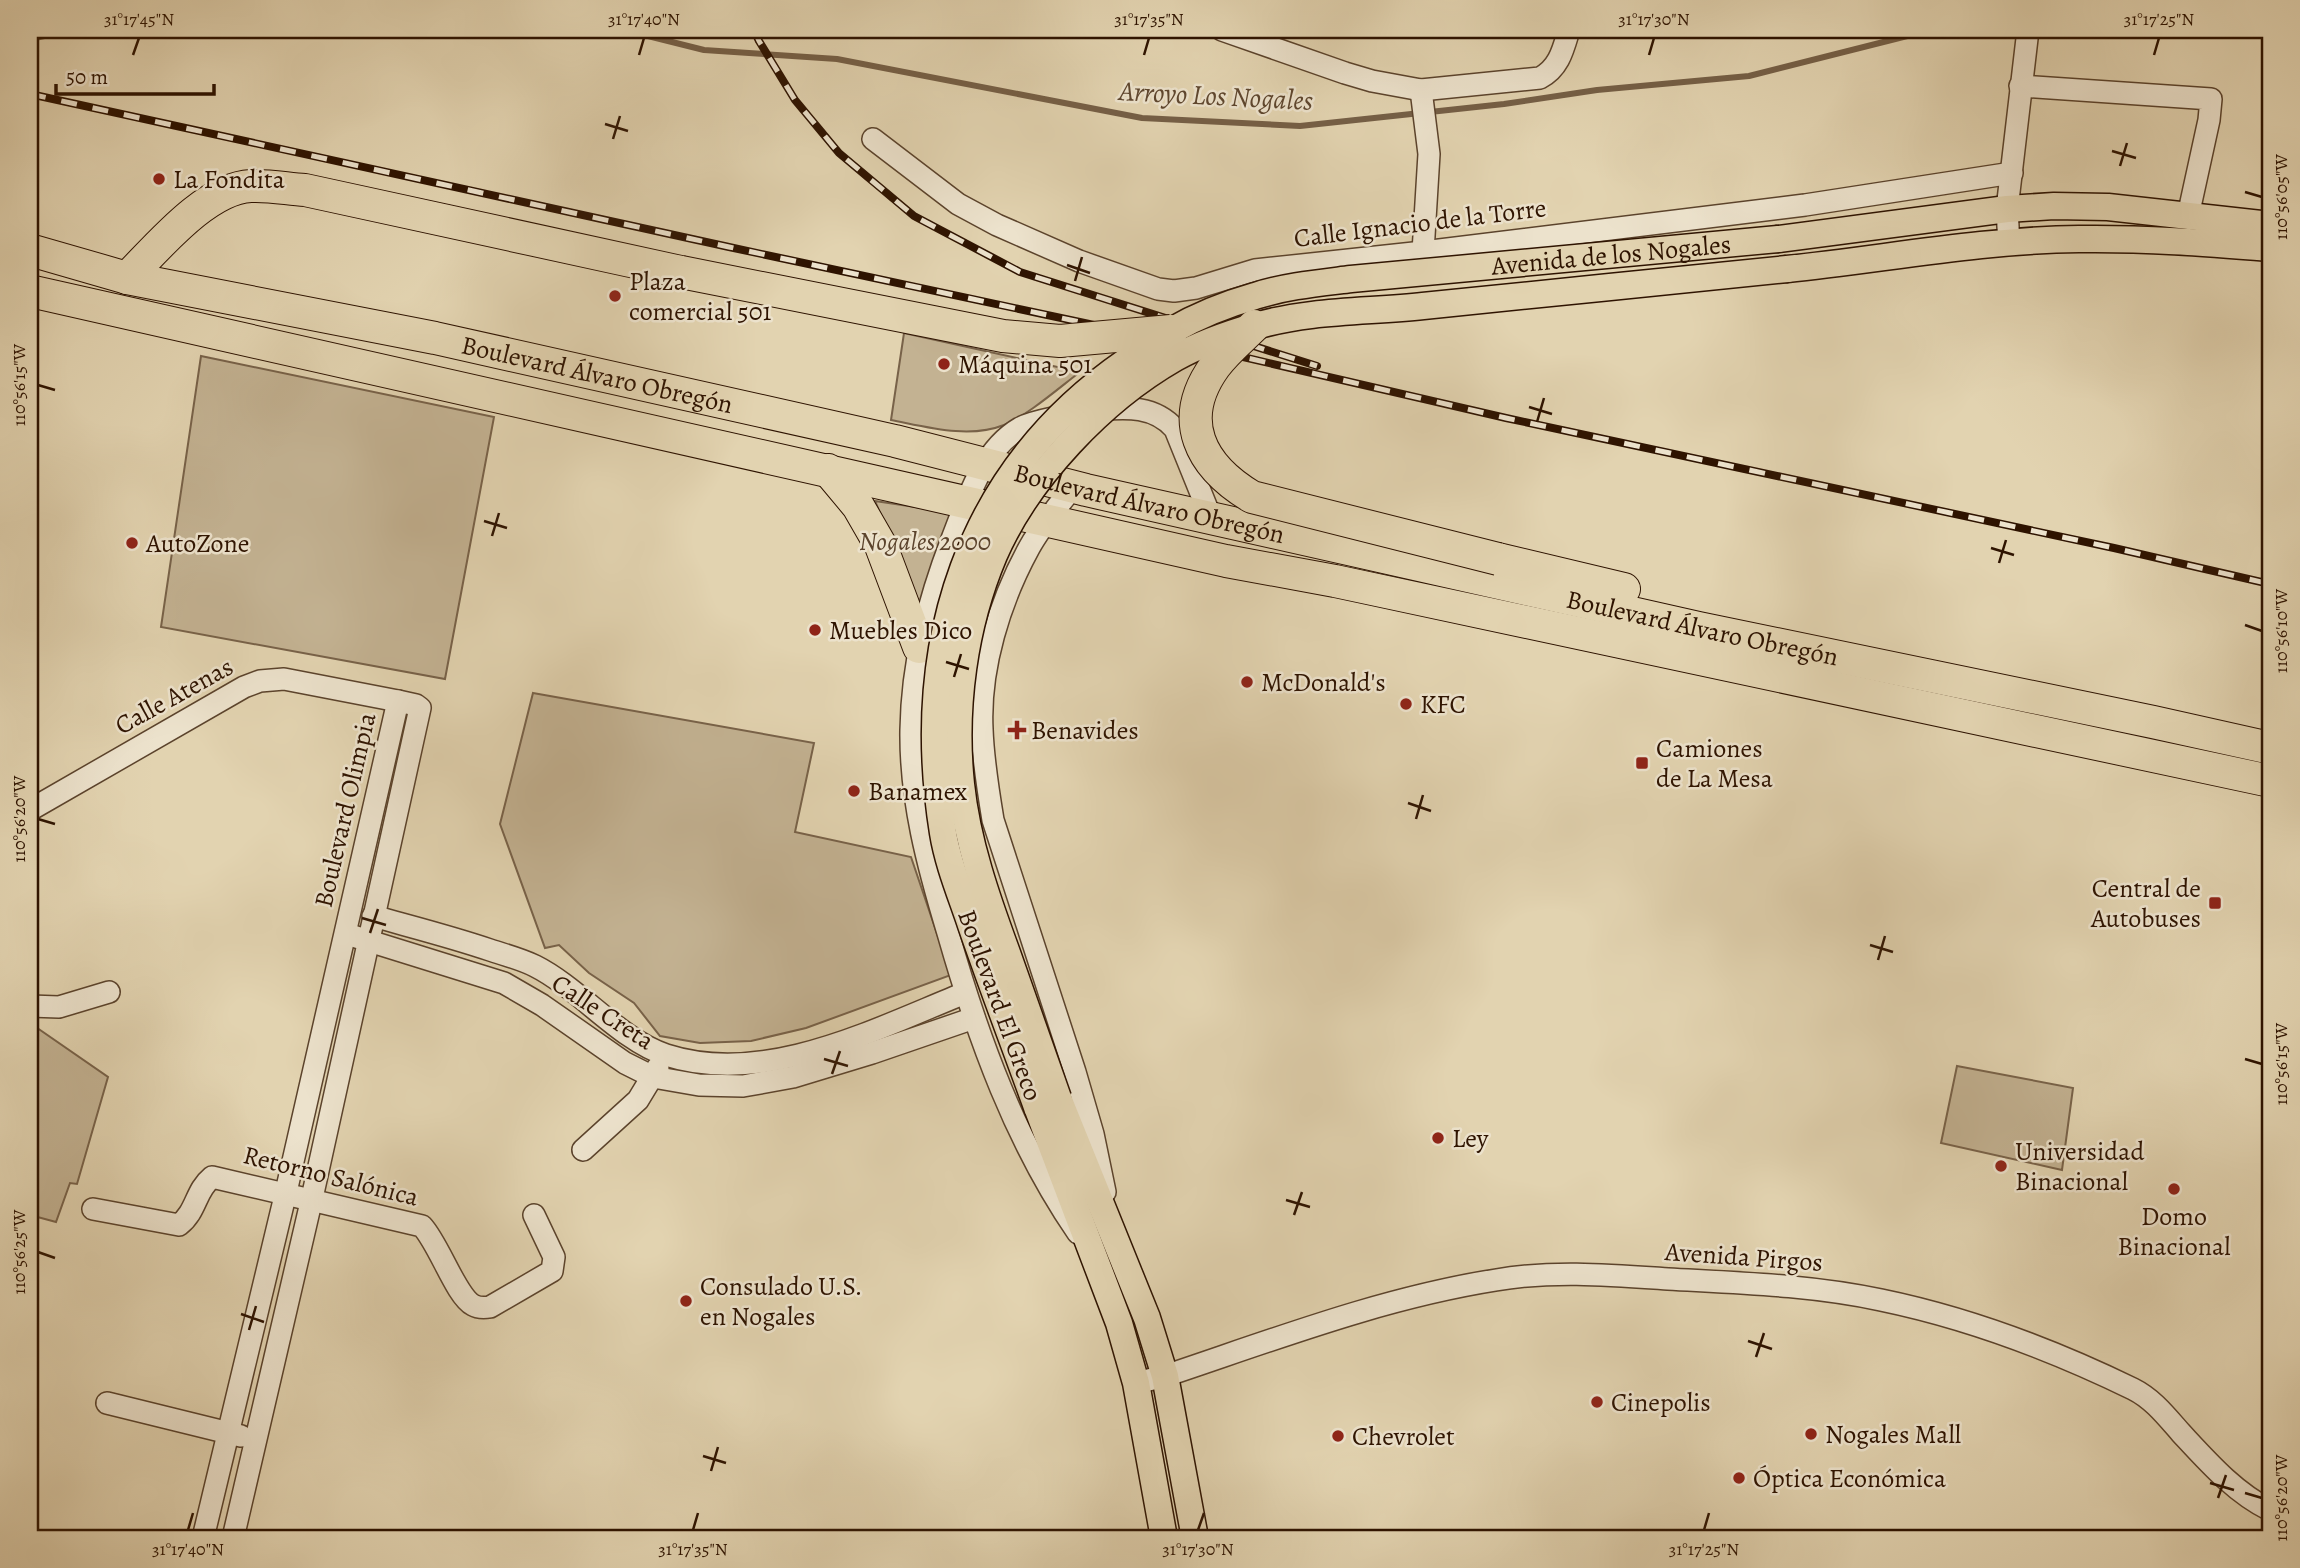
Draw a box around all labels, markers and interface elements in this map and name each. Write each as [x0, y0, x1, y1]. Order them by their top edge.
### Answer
text: 31°17'45"N [104, 7, 174, 31]
text: 31°17'40"N [608, 7, 680, 31]
text: 31°17'35"N [1114, 7, 1184, 31]
text: 31°17'30"N [1618, 7, 1690, 31]
text: 31°17'25"N [2124, 7, 2194, 31]
scale bar [56, 52, 214, 96]
text: 50 m [66, 63, 108, 91]
water label: Arroyo Los Nogales [1116, 72, 1314, 120]
text: 110°56'05"W [2269, 154, 2293, 240]
place label: La Fondita [173, 162, 285, 197]
marker: La Fondita [151, 171, 167, 187]
street label: Calle Ignacio de la Torre [1292, 190, 1548, 256]
street label: Avenida de los Nogales [1489, 226, 1732, 283]
place label: Plaza comercial 501 [629, 264, 772, 329]
marker: Plaza comercial 501 [607, 288, 623, 304]
street label: Boulevard Álvaro Obregón [458, 327, 736, 422]
text: 110°56'15"W [7, 343, 31, 426]
place label: Máquina 501 [958, 347, 1092, 382]
marker: Máquina 501 [936, 356, 952, 372]
street label: Boulevard Álvaro Obregón [1010, 455, 1288, 552]
park label: Nogales 2000 [859, 524, 991, 559]
place label: AutoZone [145, 526, 249, 561]
marker: AutoZone [124, 535, 140, 551]
street label: Boulevard Álvaro Obregón [1563, 581, 1841, 674]
text: 110°56'10"W [2269, 589, 2293, 673]
place label: Muebles Dico [829, 613, 972, 648]
marker: Muebles Dico [807, 622, 823, 638]
street label: Calle Atenas [109, 649, 239, 743]
place label: McDonald's [1261, 665, 1386, 700]
marker: McDonald's [1239, 674, 1255, 690]
place label: KFC [1420, 687, 1466, 722]
marker: KFC [1398, 696, 1414, 712]
street label: Boulevard Olimpia [306, 709, 384, 911]
place label: Benavides [1031, 713, 1139, 748]
marker: Benavides [1009, 722, 1025, 738]
place label: Camiones de La Mesa [1656, 731, 1773, 796]
marker: Camiones de La Mesa [1634, 755, 1650, 771]
place label: Banamex [868, 774, 968, 809]
text: 110°56'20"W [7, 775, 31, 862]
marker: Banamex [846, 783, 862, 799]
place label: Central de Autobuses [2090, 871, 2201, 936]
marker: Central de Autobuses [2207, 895, 2223, 911]
street label: Boulevard El Greco [949, 905, 1051, 1105]
street label: Calle Creta [545, 966, 661, 1058]
text: 110°56'15"W [2269, 1022, 2293, 1105]
place label: Ley [1452, 1121, 1489, 1156]
marker: Ley [1430, 1130, 1446, 1146]
place label: Universidad Binacional [2015, 1134, 2144, 1199]
street label: Retorno Salónica [240, 1137, 422, 1215]
marker: Universidad Binacional [1993, 1158, 2009, 1174]
marker: Domo Binacional [2166, 1181, 2182, 1197]
place label: Domo Binacional [2118, 1199, 2230, 1264]
text: 110°56'25"W [7, 1209, 31, 1295]
street label: Avenida Pirgos [1663, 1234, 1824, 1280]
place label: Consulado U.S. en Nogales [700, 1269, 862, 1334]
marker: Consulado U.S. en Nogales [678, 1293, 694, 1309]
place label: Cinepolis [1611, 1385, 1711, 1420]
marker: Cinepolis [1589, 1394, 1605, 1410]
place label: Nogales Mall [1825, 1417, 1961, 1452]
place label: Chevrolet [1352, 1419, 1455, 1454]
marker: Nogales Mall [1803, 1426, 1819, 1442]
marker: Chevrolet [1330, 1428, 1346, 1444]
text: 110°56'20"W [2269, 1454, 2293, 1541]
place label: Óptica Económica [1753, 1461, 1946, 1496]
marker: Óptica Económica [1731, 1470, 1747, 1486]
text: 31°17'40"N [152, 1537, 224, 1561]
text: 31°17'35"N [658, 1537, 728, 1561]
text: 31°17'30"N [1162, 1537, 1234, 1561]
text: 31°17'25"N [1669, 1537, 1739, 1561]

